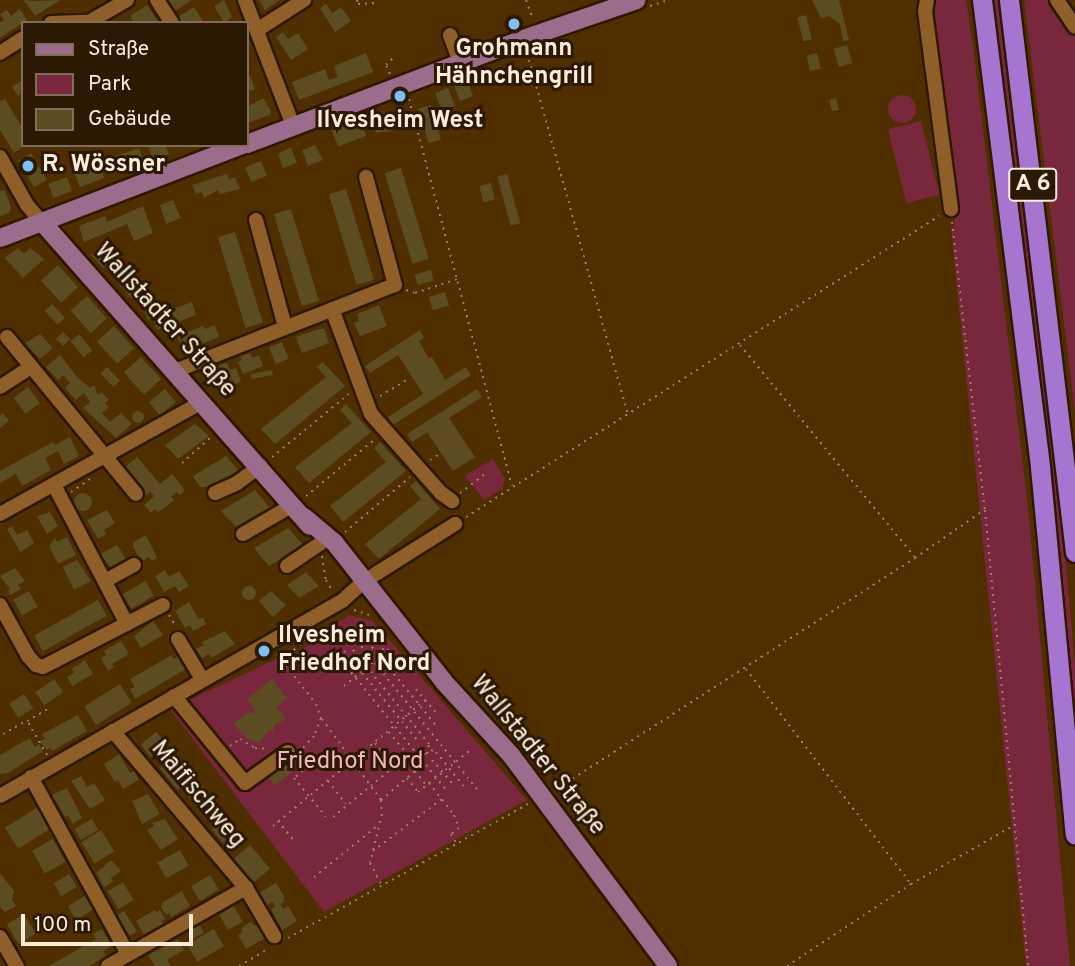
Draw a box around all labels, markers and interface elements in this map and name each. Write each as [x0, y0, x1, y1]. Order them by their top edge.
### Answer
marker: Grohmann Hähnchengrill [506, 16, 522, 32]
legend [21, 21, 248, 147]
text: Straße [88, 36, 149, 63]
place label: Grohmann Hähnchengrill [435, 36, 593, 92]
text: Park [88, 71, 131, 98]
marker: Ilvesheim West [392, 88, 408, 104]
text: Gebäude [88, 106, 171, 133]
place label: Ilvesheim West [317, 108, 483, 136]
place label: R. Wössner [42, 152, 165, 180]
marker: R. Wössner [20, 158, 36, 174]
road number: A 6 [1007, 166, 1059, 204]
street label: Wallstadter Straße [87, 238, 241, 404]
place label: Ilvesheim Friedhof Nord [278, 623, 430, 679]
marker: Ilvesheim Friedhof Nord [256, 643, 272, 659]
street label: Wallstadter Straße [464, 670, 610, 842]
street label: Maifischweg [144, 735, 250, 855]
park label: Friedhof Nord [276, 749, 424, 777]
scale bar [24, 900, 196, 944]
text: 100 m [34, 912, 91, 939]

